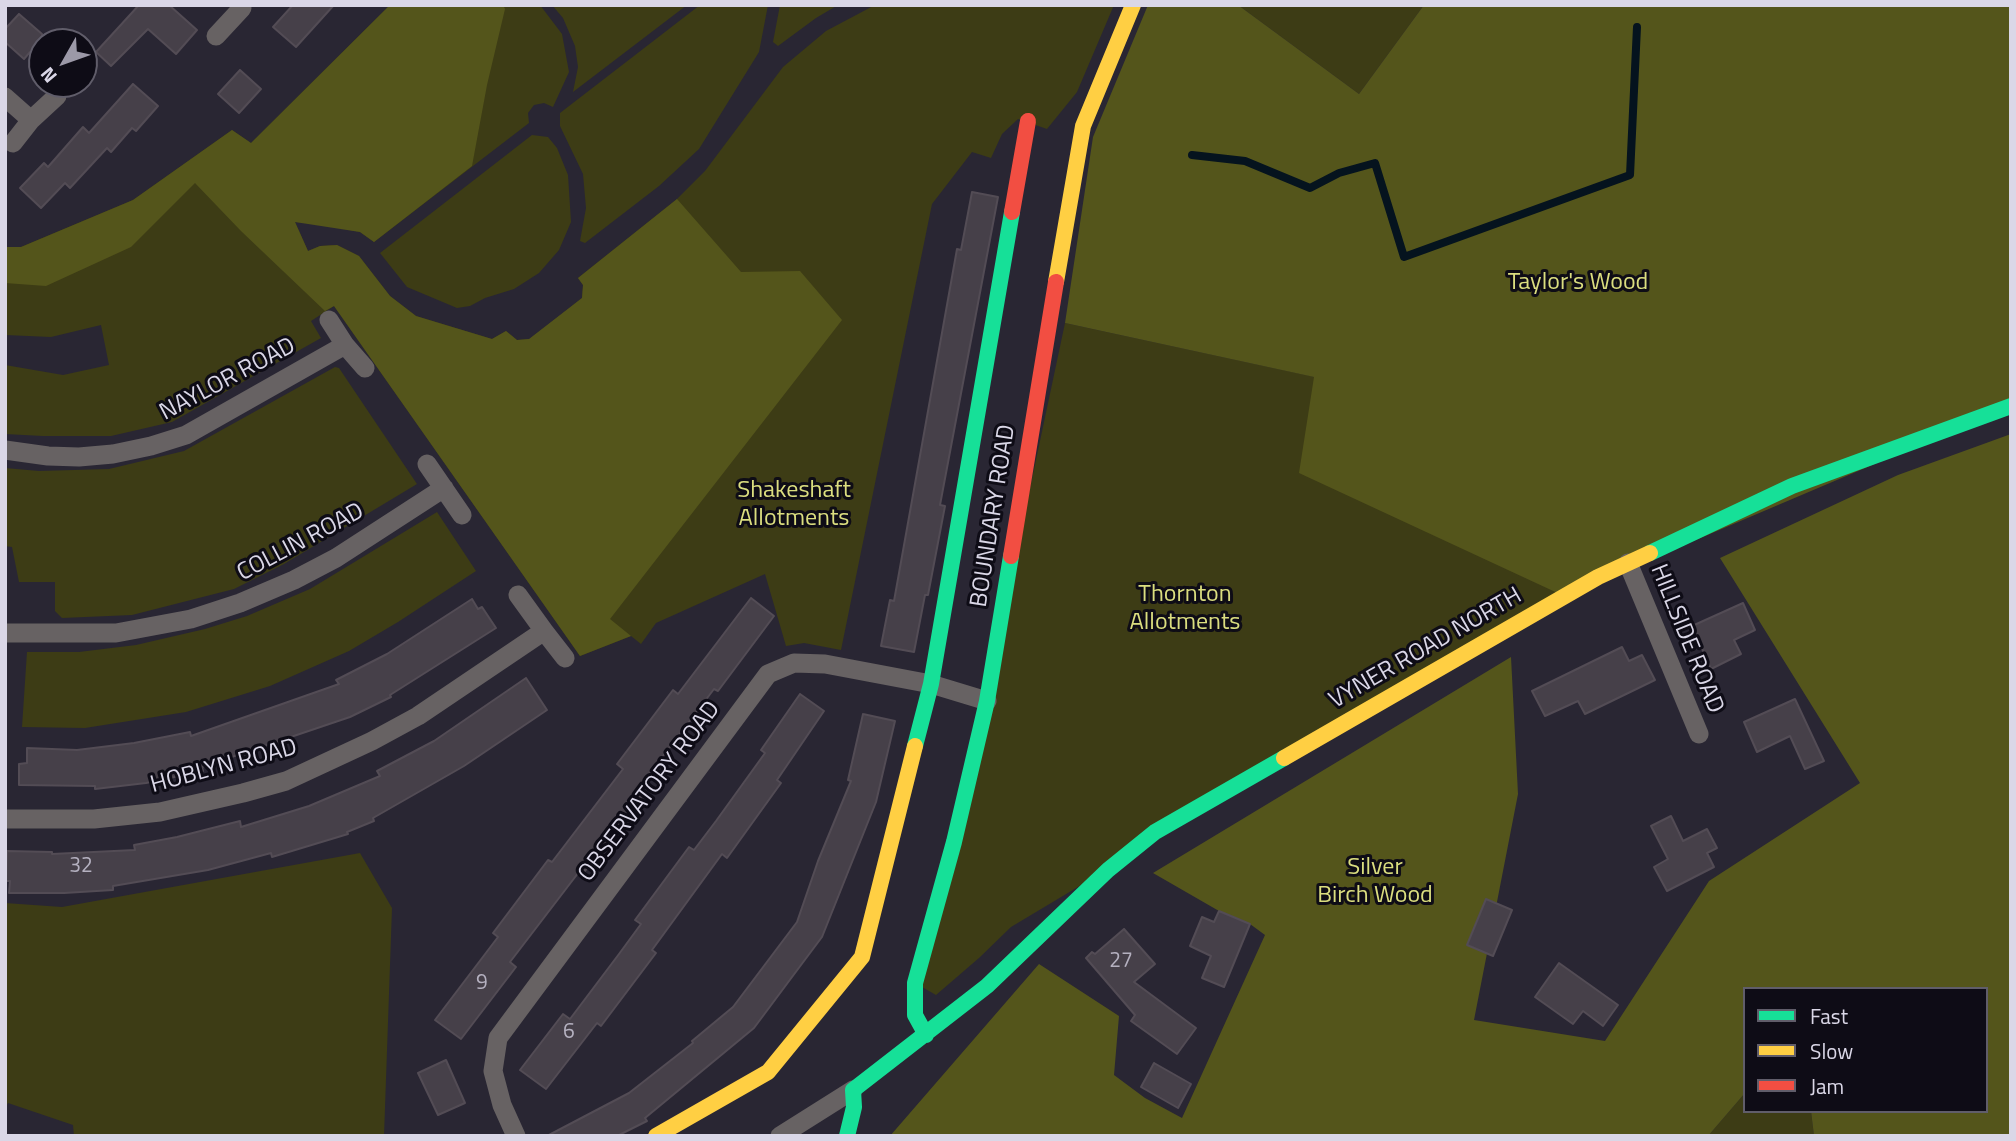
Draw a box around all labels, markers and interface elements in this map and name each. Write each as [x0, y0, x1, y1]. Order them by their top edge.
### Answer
north arrow [28, 28, 98, 98]
text: N [33, 61, 63, 90]
park label: Taylor's Wood [1508, 269, 1648, 297]
street label: NAYLOR ROAD [155, 332, 301, 428]
street label: BOUNDARY ROAD [965, 423, 1023, 609]
park label: Shakeshaft Allotments [737, 477, 851, 533]
street label: COLLIN ROAD [233, 498, 369, 588]
street label: HILLSIDE ROAD [1643, 560, 1729, 718]
park label: Thornton Allotments [1130, 581, 1240, 637]
street label: VYNER ROAD NORTH [1325, 582, 1527, 716]
street label: OBSERVATORY ROAD [573, 696, 727, 888]
street label: HOBLYN ROAD [147, 734, 301, 800]
house number: 32 [69, 854, 93, 880]
park label: Silver Birch Wood [1317, 854, 1433, 910]
house number: 27 [1109, 949, 1133, 975]
house number: 9 [476, 971, 488, 997]
legend [1743, 987, 1988, 1113]
text: Fast [1810, 1000, 1848, 1032]
house number: 6 [563, 1020, 575, 1046]
text: Slow [1810, 1035, 1853, 1067]
text: Jam [1810, 1070, 1844, 1102]

